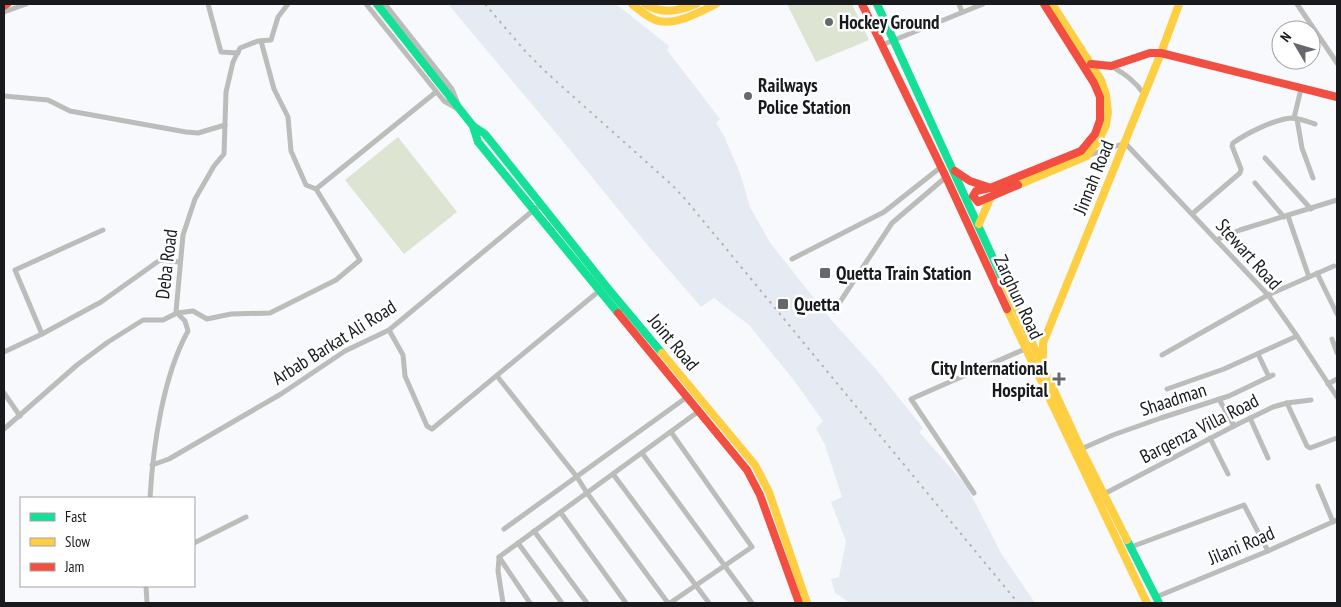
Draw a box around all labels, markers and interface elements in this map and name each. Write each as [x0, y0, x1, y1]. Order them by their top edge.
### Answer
place label: Hockey Ground [839, 10, 940, 34]
marker: Hockey Ground [823, 16, 835, 28]
north arrow [1271, 20, 1321, 70]
text: N [1276, 28, 1295, 46]
place label: Railways Police Station [758, 73, 851, 119]
marker: Railways Police Station [742, 90, 754, 102]
street label: Jinnah Road [1067, 136, 1119, 218]
street label: Stewart Road [1211, 214, 1287, 294]
street label: Deba Road [150, 228, 182, 300]
street label: Zarghun Road [989, 251, 1049, 343]
place label: Quetta Train Station [836, 261, 971, 285]
marker: Quetta Train Station [818, 266, 832, 280]
place label: Quetta [794, 292, 840, 316]
street label: Arbab Barkat Ali Road [268, 294, 400, 390]
marker: Quetta [776, 297, 790, 311]
street label: Joint Road [643, 308, 705, 375]
place label: City International Hospital [931, 356, 1048, 402]
marker: City International Hospital [1052, 372, 1066, 386]
street label: Shaadman [1137, 377, 1209, 421]
street label: Bargenza Villa Road [1136, 388, 1262, 468]
legend [20, 497, 195, 587]
text: Fast [65, 507, 86, 526]
street label: Jilani Road [1203, 520, 1278, 570]
text: Slow [65, 532, 90, 551]
text: Jam [64, 557, 84, 576]

